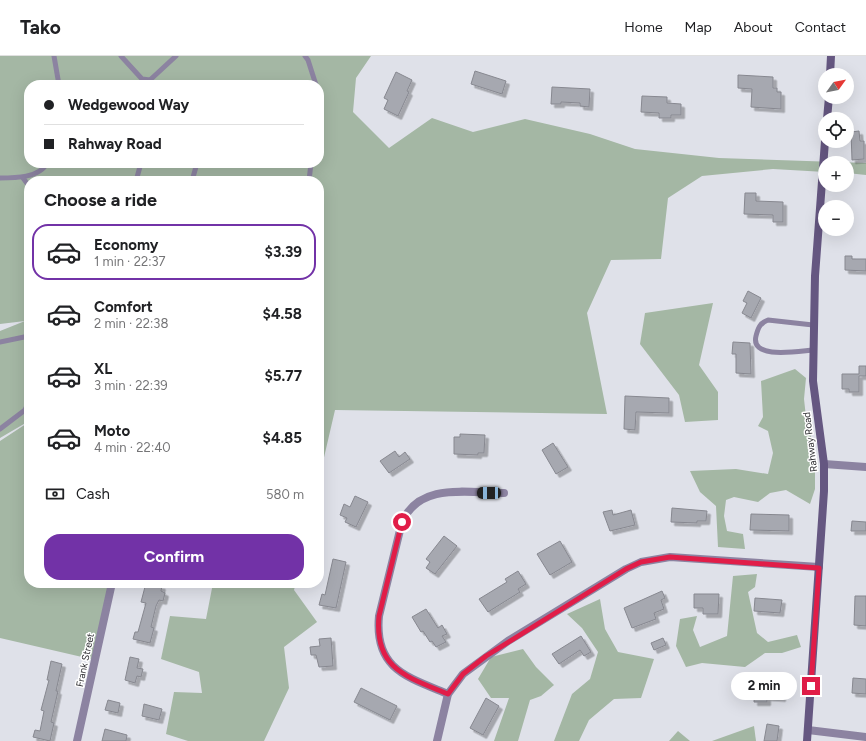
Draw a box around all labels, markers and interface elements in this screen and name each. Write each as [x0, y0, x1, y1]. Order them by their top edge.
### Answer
text: Tako [20, 16, 61, 39]
text: Home [624, 19, 663, 36]
text: Map [685, 19, 712, 36]
text: About [734, 19, 773, 36]
text: Contact [795, 19, 846, 36]
north arrow [818, 68, 854, 104]
map controls [818, 68, 854, 236]
text: Wedgewood Way [68, 96, 189, 114]
button: locate [818, 112, 854, 148]
text: Rahway Road [68, 135, 162, 153]
button: + [818, 156, 854, 192]
text: Choose a ride [44, 189, 157, 211]
button: − [818, 200, 854, 236]
icon: car [46, 234, 82, 270]
text: Economy [94, 236, 159, 254]
text: $3.39 [265, 243, 302, 261]
text: 1 min · 22:37 [94, 254, 166, 269]
icon: car [46, 296, 82, 332]
text: Comfort [94, 298, 153, 316]
text: $4.58 [263, 305, 302, 323]
text: 2 min · 22:38 [94, 316, 168, 331]
icon: car [46, 358, 82, 394]
text: XL [94, 360, 112, 378]
text: $5.77 [265, 367, 302, 385]
text: 3 min · 22:39 [94, 378, 168, 393]
street label: Rahway Road [800, 411, 820, 473]
icon: car [46, 420, 82, 456]
text: Moto [94, 422, 130, 440]
text: $4.85 [263, 429, 302, 447]
text: 4 min · 22:40 [94, 440, 171, 455]
icon: cash [44, 483, 66, 505]
text: Cash [76, 485, 110, 503]
text: 580 m [266, 487, 304, 502]
car [477, 487, 501, 499]
route start [393, 513, 411, 531]
button: Confirm [44, 534, 304, 580]
street label: Frank Street [73, 632, 97, 688]
callout: 2 min [731, 672, 797, 700]
route end [802, 677, 820, 695]
text: 2 min [748, 678, 780, 693]

